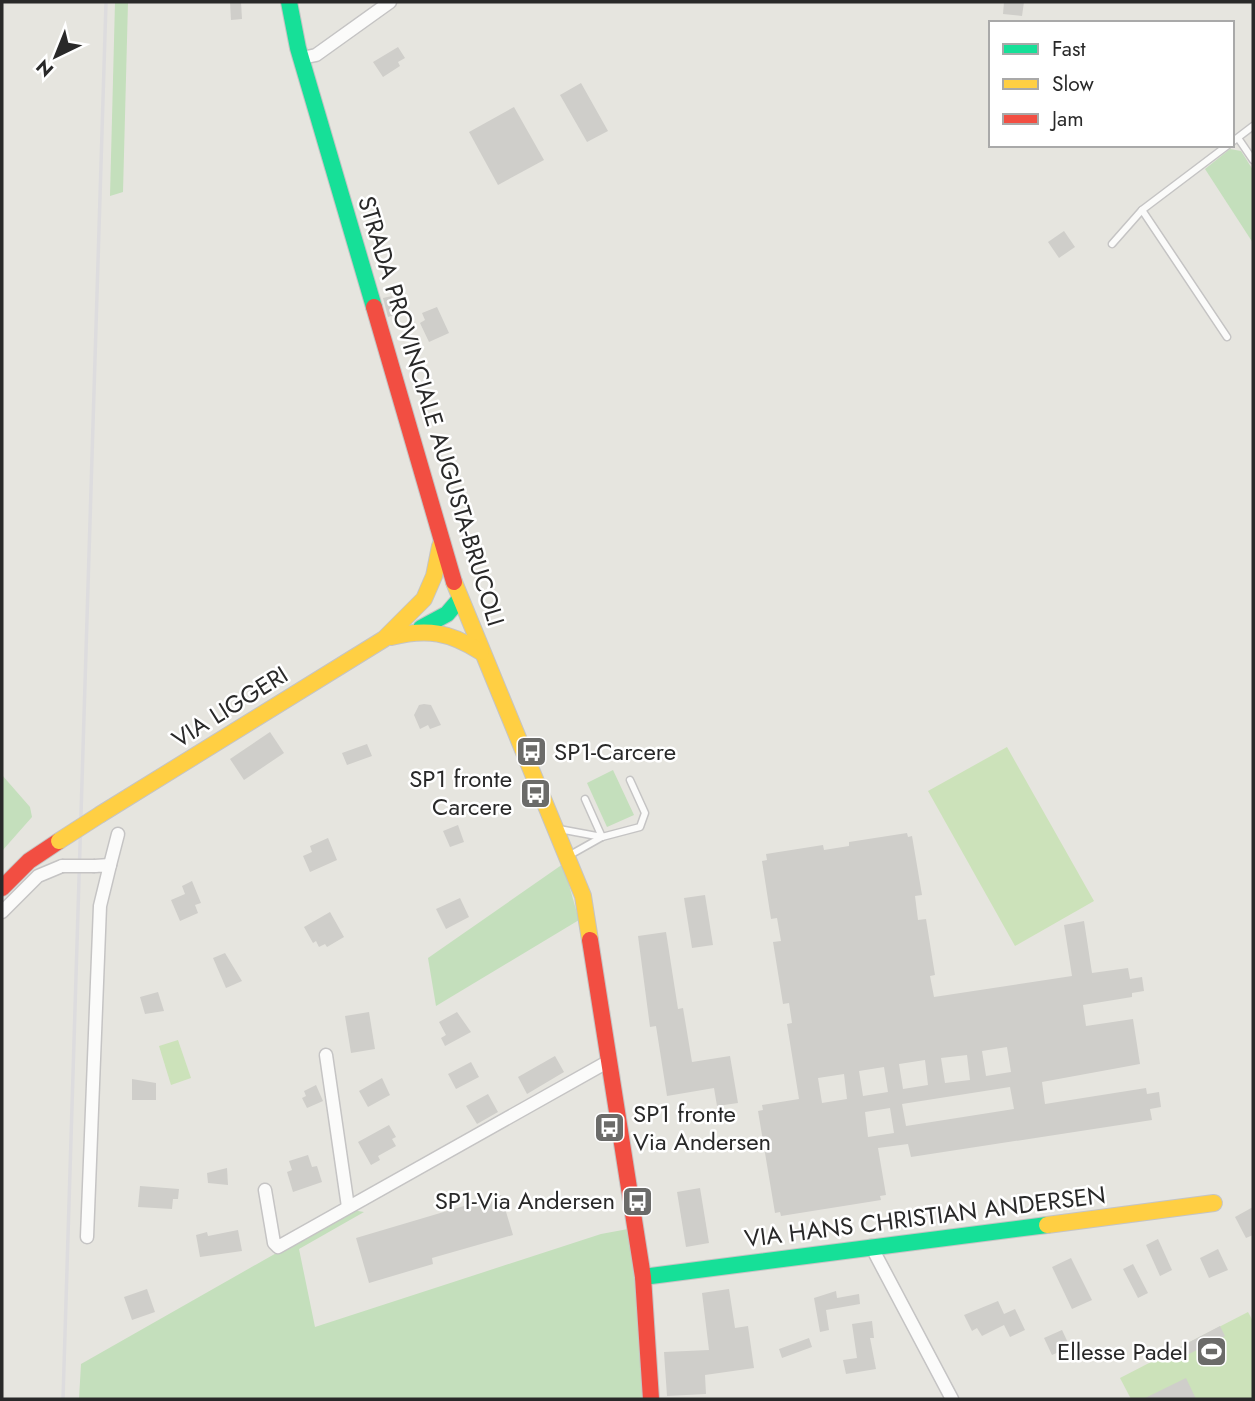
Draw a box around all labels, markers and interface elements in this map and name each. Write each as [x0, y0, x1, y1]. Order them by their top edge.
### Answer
north arrow [21, 21, 91, 91]
legend [989, 21, 1234, 147]
text: Fast [1052, 34, 1085, 64]
text: N [30, 53, 59, 83]
text: Slow [1052, 69, 1094, 99]
text: Jam [1049, 104, 1084, 134]
street label: STRADA PROVINCIALE AUGUSTA-BRUCOLI [349, 192, 514, 630]
street label: VIA LIGGERI [165, 657, 295, 756]
place label: SP1-Carcere [554, 734, 676, 769]
bus stop icon: SP1-Carcere [514, 735, 548, 769]
place label: SP1 fronte Carcere [409, 761, 512, 824]
bus stop icon: SP1 fronte Carcere [518, 776, 552, 810]
place label: SP1 fronte Via Andersen [633, 1096, 771, 1159]
bus stop icon: SP1 fronte Via Andersen [593, 1111, 627, 1145]
street label: VIA HANS CHRISTIAN ANDERSEN [742, 1177, 1108, 1256]
place label: SP1-Via Andersen [435, 1183, 615, 1218]
bus stop icon: SP1-Via Andersen [621, 1184, 655, 1218]
place label: Ellesse Padel [1057, 1334, 1188, 1369]
sports icon: Ellesse Padel [1194, 1335, 1228, 1369]

